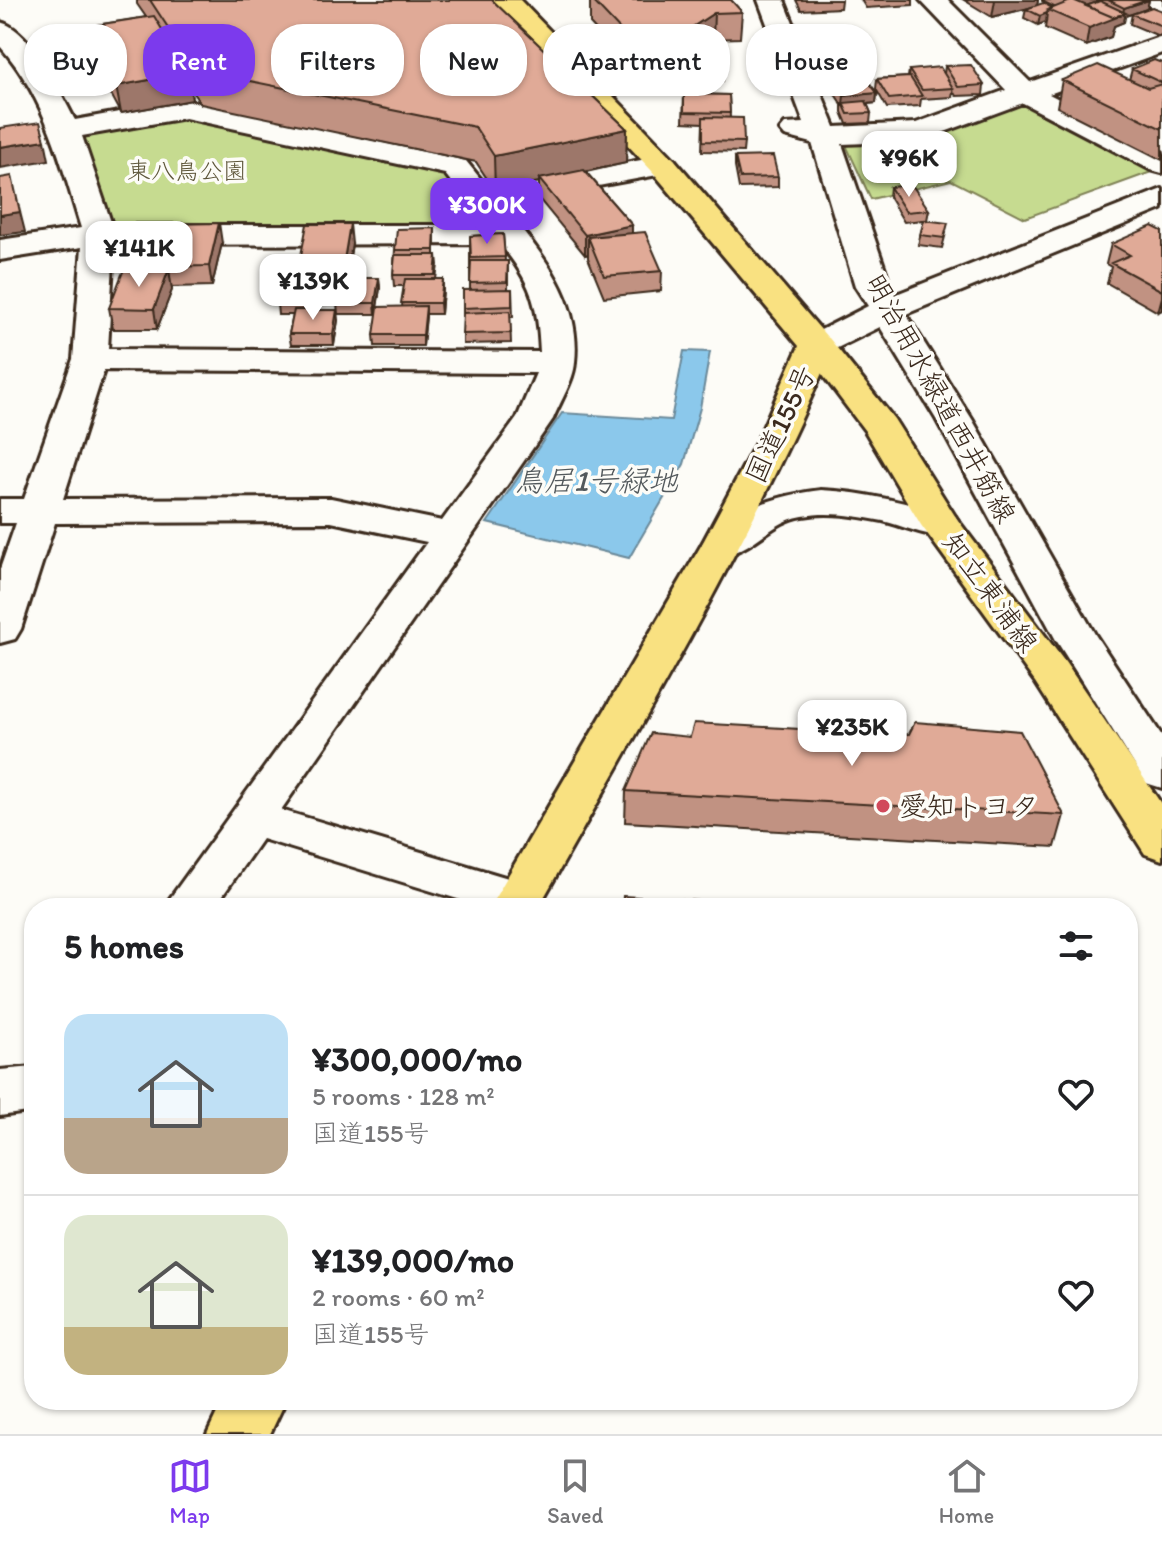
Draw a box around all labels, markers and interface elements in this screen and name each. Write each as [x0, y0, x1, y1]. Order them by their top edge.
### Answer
chip: Buy [24, 24, 127, 96]
chip: Rent [143, 24, 255, 96]
chip: Filters [271, 24, 404, 96]
chip: New [420, 24, 527, 96]
chip: Apartment [543, 24, 730, 96]
chip: House [746, 24, 877, 96]
pin: ¥96K [862, 131, 956, 199]
text: ¥96K [880, 141, 938, 173]
park label: 東八鳥公園 [127, 156, 247, 185]
pin: ¥300K [431, 178, 543, 246]
text: ¥300K [448, 188, 526, 220]
pin: ¥141K [83, 221, 195, 289]
text: ¥141K [104, 231, 174, 263]
pin: ¥139K [257, 254, 369, 322]
text: ¥139K [277, 264, 349, 296]
street label: 明治用水緑道西井筋線 [858, 267, 1024, 529]
street label: 国道155号 [738, 360, 822, 488]
water label: 鳥居1号緑地 [514, 462, 679, 499]
street label: 知立東浦線 [936, 525, 1046, 659]
pin: ¥235K [796, 700, 908, 768]
text: ¥235K [816, 710, 888, 742]
place label: 愛知トヨタ [899, 789, 1039, 823]
marker: 愛知トヨタ [874, 797, 892, 815]
icon: filters [1054, 924, 1098, 968]
text: 5 homes [64, 926, 184, 967]
text: ¥300,000/mo [312, 1039, 523, 1080]
icon: home [128, 1046, 224, 1142]
icon: heart [1054, 1072, 1098, 1116]
text: 5 rooms · 128 m² [312, 1080, 495, 1112]
text: 国道155号 [312, 1117, 429, 1149]
text: ¥139,000/mo [312, 1240, 514, 1281]
icon: home [128, 1247, 224, 1343]
icon: heart [1054, 1273, 1098, 1317]
text: 2 rooms · 60 m² [312, 1281, 485, 1313]
text: 国道155号 [312, 1318, 429, 1350]
tab: Map [168, 1454, 212, 1529]
tab: Saved [547, 1454, 603, 1529]
tab: Home [939, 1454, 994, 1529]

